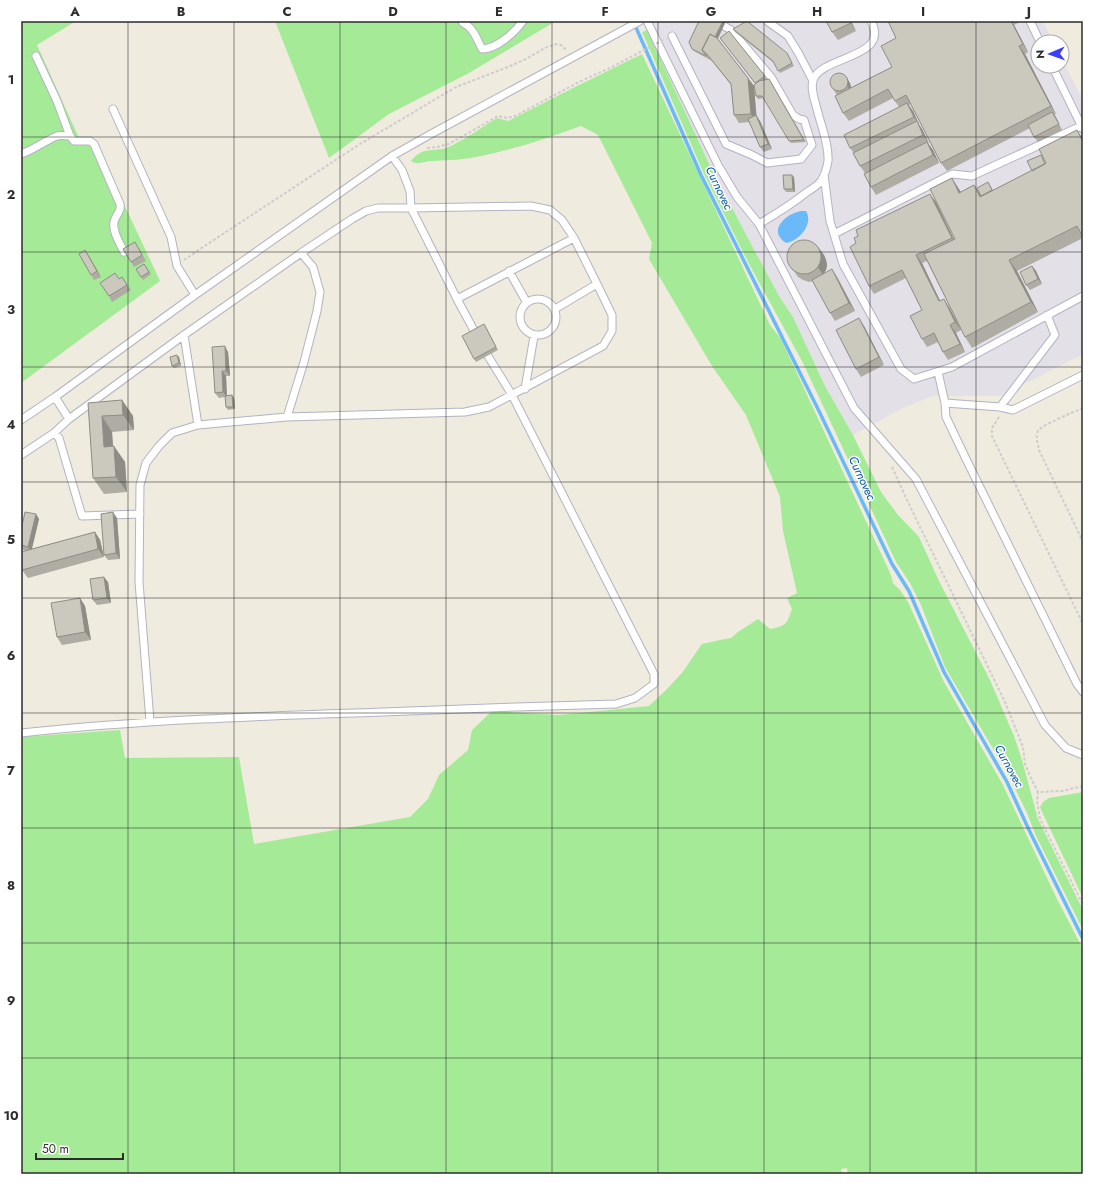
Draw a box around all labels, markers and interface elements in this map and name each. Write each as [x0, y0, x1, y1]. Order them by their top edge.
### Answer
text: A [69, 2, 80, 21]
text: B [177, 2, 186, 21]
text: C [282, 2, 292, 21]
text: D [388, 2, 398, 21]
text: E [495, 2, 503, 21]
text: F [601, 2, 609, 21]
text: G [706, 2, 717, 21]
text: H [812, 2, 822, 21]
text: I [921, 2, 925, 21]
text: J [1024, 2, 1031, 21]
north arrow [1030, 34, 1070, 74]
text: N [1032, 50, 1048, 59]
text: 1 [8, 70, 14, 89]
water label: Curnovec [701, 163, 738, 213]
text: 2 [7, 185, 15, 204]
text: 3 [7, 300, 15, 319]
text: 4 [6, 415, 16, 434]
water label: Curnovec [844, 453, 880, 503]
text: 5 [7, 530, 15, 549]
text: 6 [7, 646, 16, 665]
water label: Curnovec [990, 741, 1028, 791]
text: 7 [7, 761, 15, 780]
text: 8 [7, 876, 15, 895]
text: 9 [7, 991, 16, 1010]
text: 10 [3, 1106, 19, 1125]
scale bar [36, 1135, 123, 1161]
text: 50 m [42, 1140, 69, 1158]

